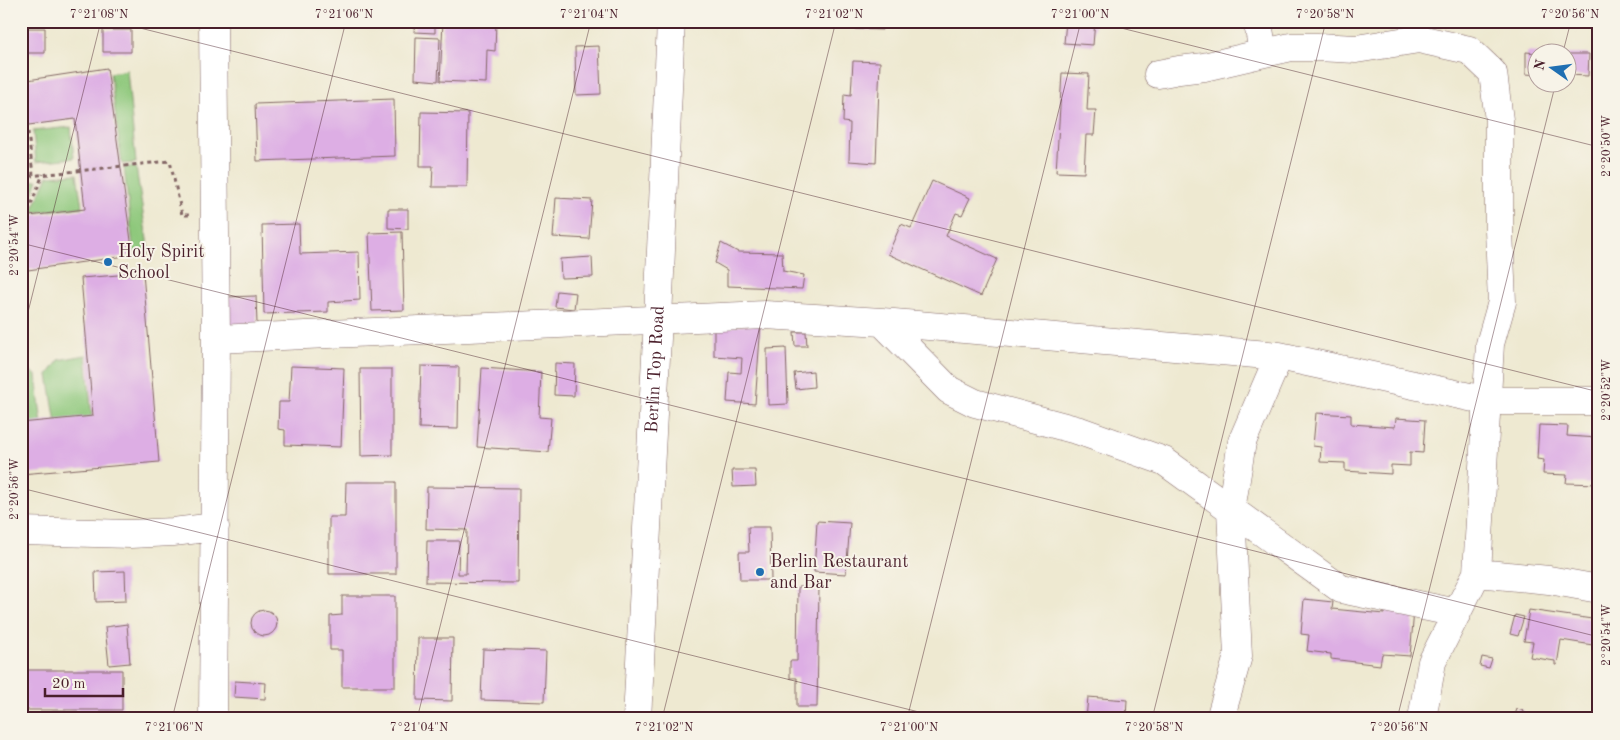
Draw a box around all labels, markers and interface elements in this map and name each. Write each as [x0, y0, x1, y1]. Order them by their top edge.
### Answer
text: 7°20'58"N [1296, 8, 1354, 21]
text: 7°20'56"N [1541, 8, 1599, 21]
text: 7°21'08"N [70, 9, 128, 21]
text: 7°21'06"N [315, 9, 373, 21]
text: 7°21'04"N [560, 9, 618, 21]
text: 7°21'02"N [805, 9, 863, 21]
text: 7°21'00"N [1051, 9, 1109, 21]
north arrow [1528, 42, 1578, 92]
text: N [1532, 58, 1549, 72]
text: 2°20'50"W [1600, 115, 1613, 177]
text: 2°20'54"W [8, 214, 21, 276]
place label: Holy Spirit School [118, 243, 204, 282]
marker: Holy Spirit School [102, 256, 114, 268]
street label: Berlin Top Road [643, 305, 668, 434]
text: 2°20'52"W [1600, 359, 1613, 421]
text: 2°20'56"W [8, 458, 21, 520]
place label: Berlin Restaurant and Bar [770, 553, 909, 592]
marker: Berlin Restaurant and Bar [754, 566, 766, 578]
text: 2°20'54"W [1600, 604, 1613, 666]
scale bar [45, 665, 122, 697]
text: 20 m [52, 677, 86, 692]
text: 7°20'58"N [1125, 721, 1183, 734]
text: 7°20'56"N [1370, 721, 1428, 734]
text: 7°21'06"N [145, 722, 203, 734]
text: 7°21'04"N [390, 722, 448, 734]
text: 7°21'02"N [635, 722, 693, 734]
text: 7°21'00"N [880, 722, 938, 734]

